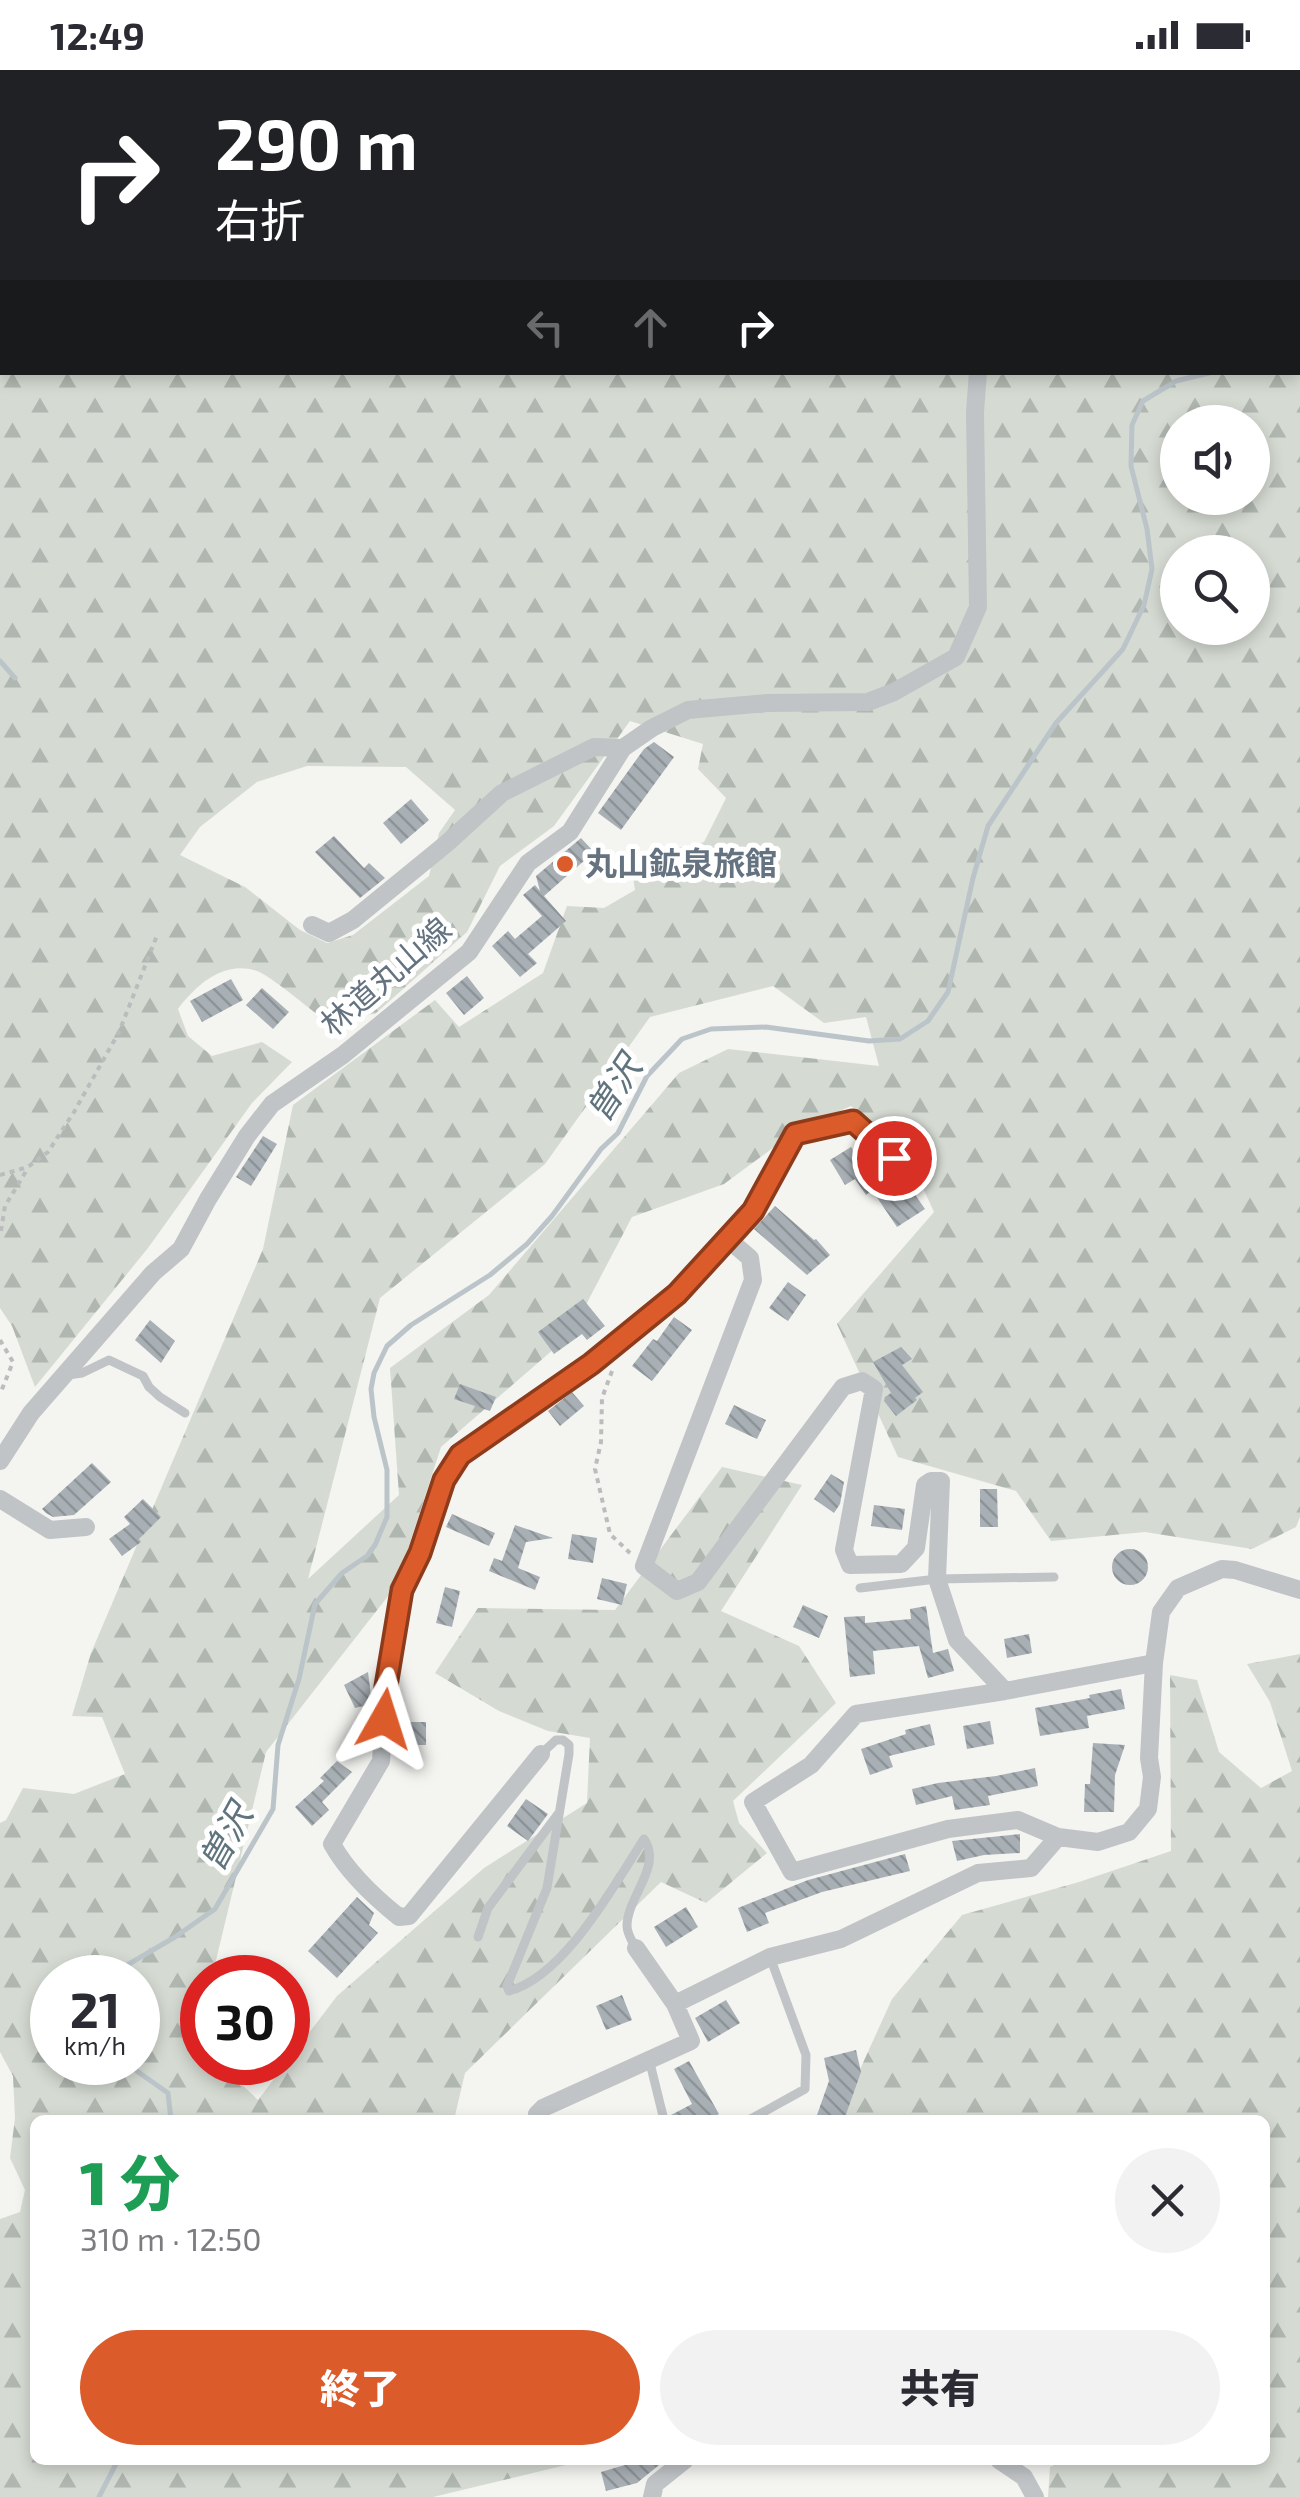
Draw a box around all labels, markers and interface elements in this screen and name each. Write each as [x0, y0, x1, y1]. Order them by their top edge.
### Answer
text: 12:49 [50, 12, 145, 58]
text: 290 m [215, 100, 418, 184]
icon: right [50, 110, 180, 240]
text: 右折 [215, 192, 305, 246]
icon: left [518, 300, 573, 355]
icon: ahead [623, 300, 678, 355]
icon: right [728, 300, 783, 355]
map controls [1160, 405, 1270, 645]
button: sound [1160, 405, 1270, 515]
button: search [1160, 535, 1270, 645]
place label: 丸山鉱泉旅館 [585, 843, 777, 881]
marker: 丸山鉱泉旅館 [554, 853, 576, 875]
street label: 林道丸山線 [312, 909, 458, 1042]
water label: 曽沢 [576, 1044, 651, 1129]
pin [852, 1116, 937, 1201]
icon: arrive [867, 1131, 922, 1186]
position arrow [332, 1667, 436, 1771]
water label: 曽沢 [189, 1793, 262, 1878]
speed limit sign: 30 [180, 1955, 310, 2085]
text: 21 [70, 1978, 120, 2038]
text: km/h [64, 2030, 126, 2060]
text: 1 分 [80, 2145, 180, 2217]
button: close [1115, 2148, 1220, 2253]
text: 310 m · 12:50 [80, 2219, 262, 2257]
button: 終了 [80, 2330, 640, 2445]
button: 共有 [660, 2330, 1220, 2445]

